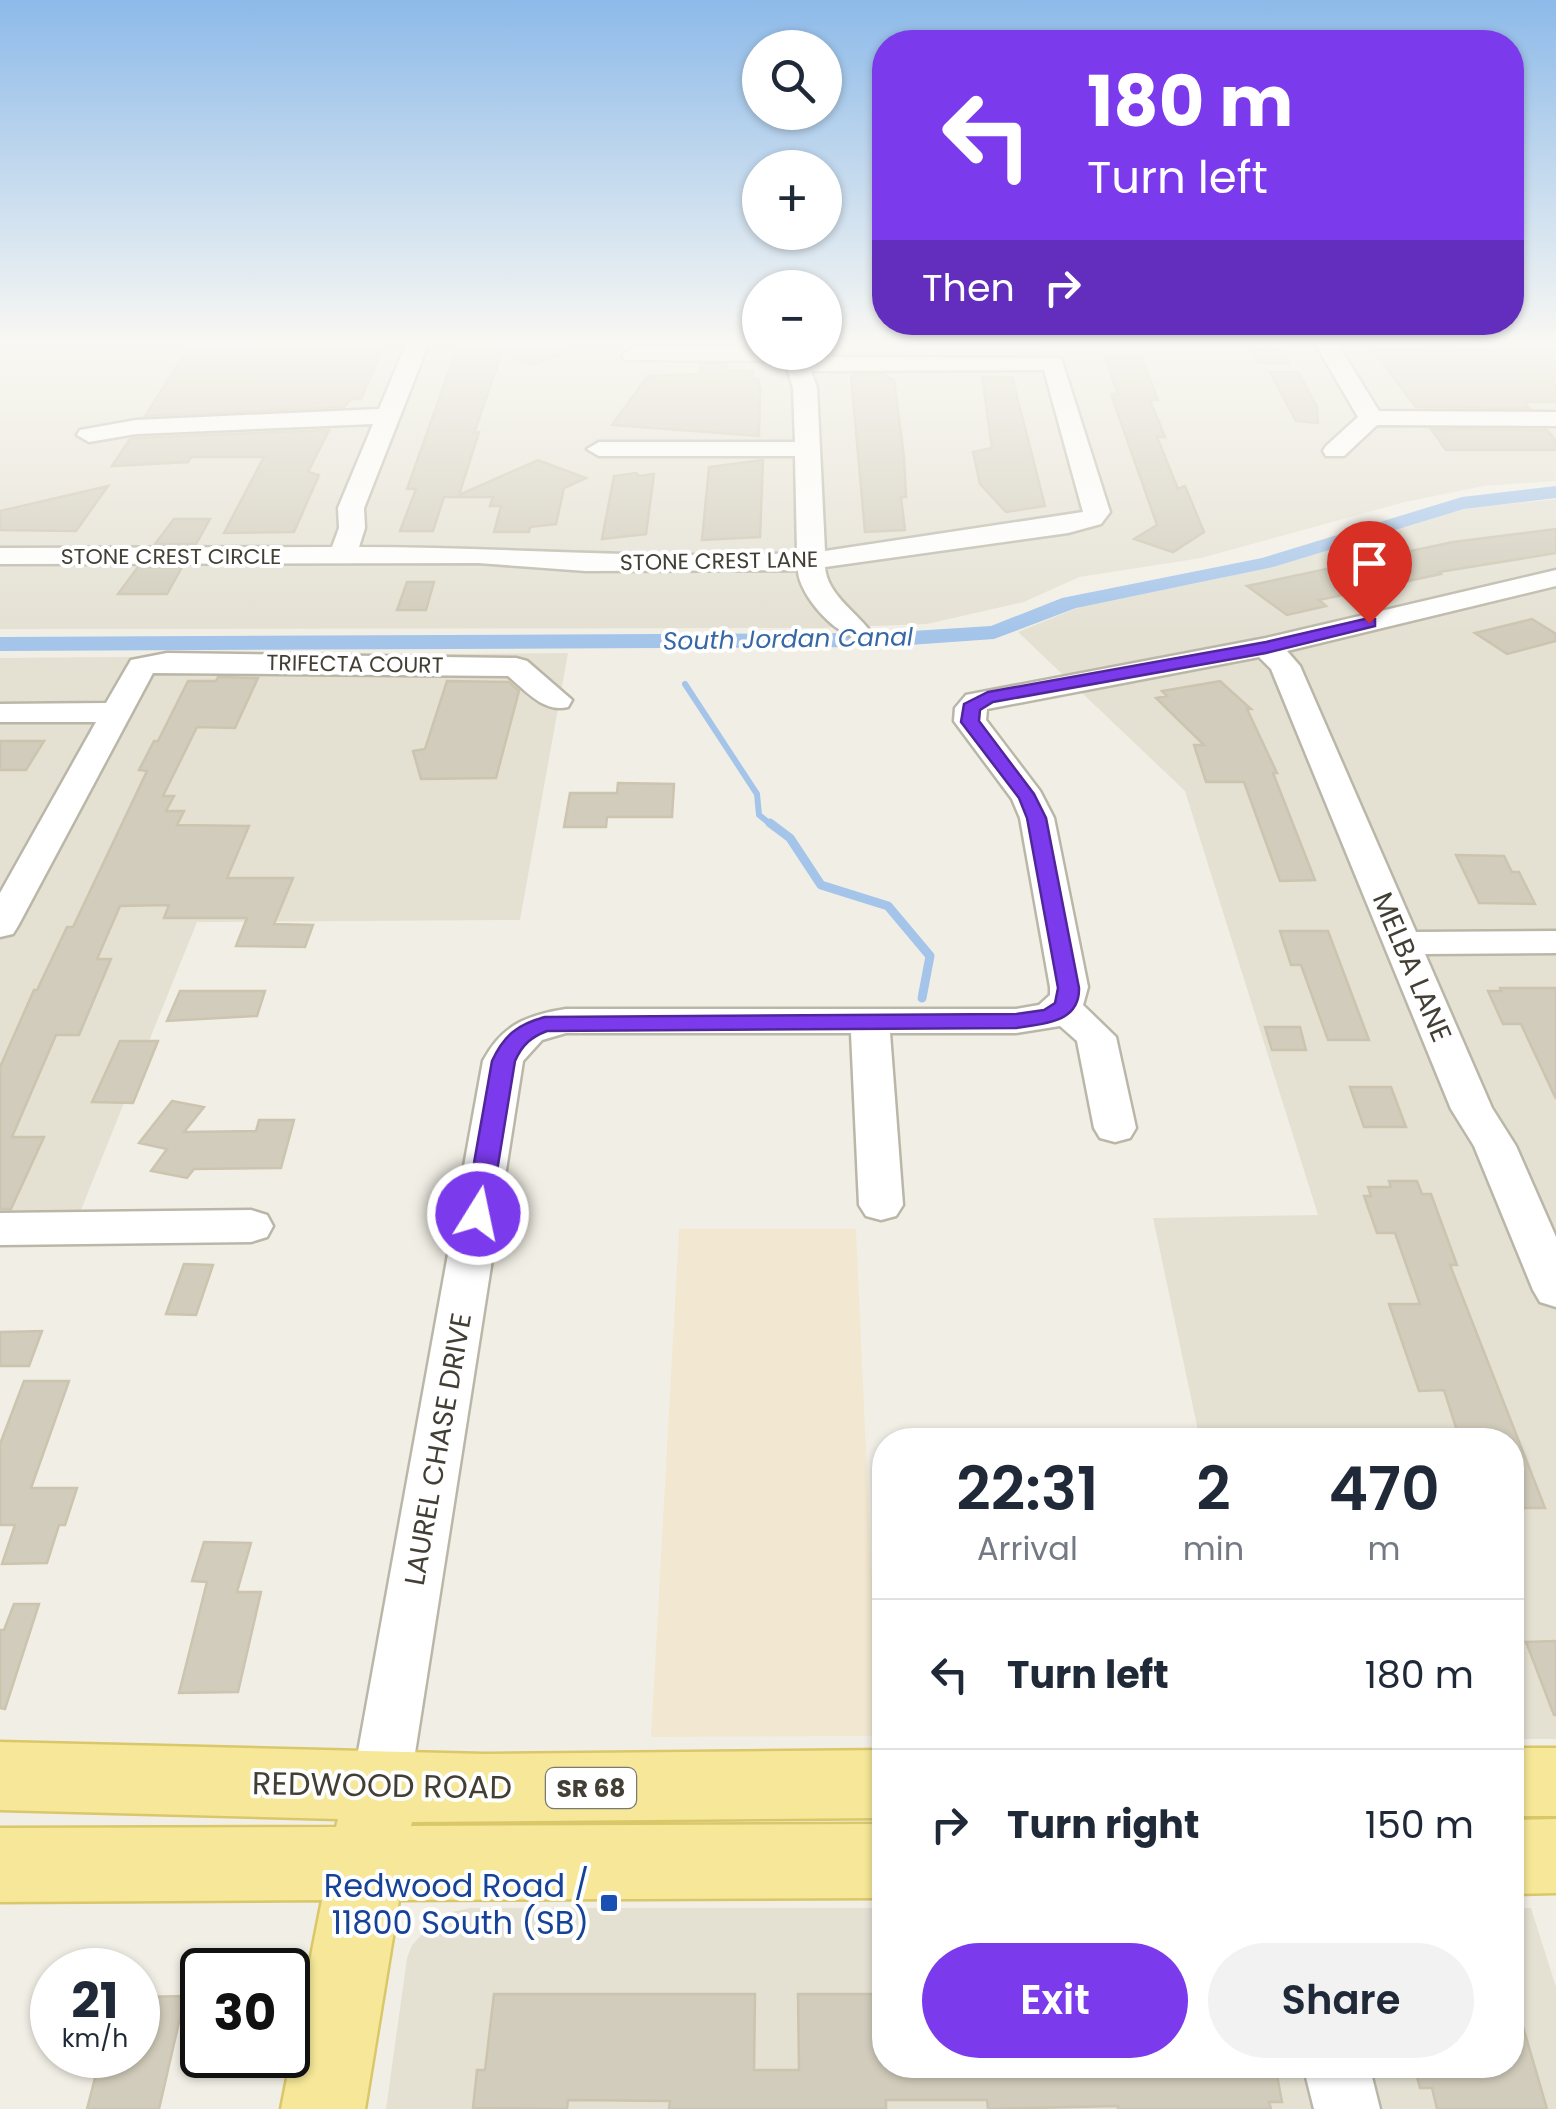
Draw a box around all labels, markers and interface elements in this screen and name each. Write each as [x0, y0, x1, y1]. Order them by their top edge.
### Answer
map controls [742, 30, 842, 370]
button: search [742, 30, 842, 130]
text: 180 m [1087, 52, 1293, 151]
icon: left [922, 70, 1052, 200]
text: Turn left [1087, 146, 1268, 209]
button: + [742, 150, 842, 250]
icon: right [1035, 260, 1090, 315]
text: Then [922, 261, 1015, 314]
button: − [742, 270, 842, 370]
pin [1327, 521, 1412, 624]
icon: arrive [1342, 536, 1397, 591]
street label: STONE CREST CIRCLE [61, 541, 281, 572]
street label: STONE CREST LANE [620, 544, 818, 578]
water label: South Jordan Canal [663, 619, 914, 659]
street label: TRIFECTA COURT [266, 647, 444, 681]
street label: MELBA LANE [1363, 886, 1461, 1048]
position arrow [426, 1162, 530, 1266]
street label: LAUREL CHASE DRIVE [395, 1310, 481, 1588]
text: 22:31 [956, 1447, 1099, 1531]
text: 2 [1196, 1447, 1231, 1531]
text: 470 [1328, 1447, 1440, 1531]
text: Arrival [977, 1526, 1078, 1571]
text: min [1183, 1526, 1244, 1571]
text: m [1368, 1526, 1401, 1571]
icon: left [922, 1647, 977, 1702]
text: Turn left [1007, 1648, 1169, 1701]
text: 180 m [1365, 1648, 1474, 1701]
street label: REDWOOD ROAD [252, 1760, 512, 1810]
road number: SR 68 [546, 1768, 636, 1808]
icon: right [922, 1797, 977, 1852]
text: Turn right [1007, 1798, 1199, 1851]
text: 150 m [1365, 1798, 1474, 1851]
place label: Redwood Road / 11800 South (SB) [324, 1863, 589, 1945]
marker: Redwood Road / 11800 South (SB) [598, 1892, 620, 1914]
button: Exit [922, 1943, 1188, 2058]
button: Share [1208, 1943, 1474, 2058]
speed limit sign: 30 [180, 1948, 310, 2078]
text: 21 [71, 1965, 119, 2036]
text: km/h [62, 2021, 128, 2056]

